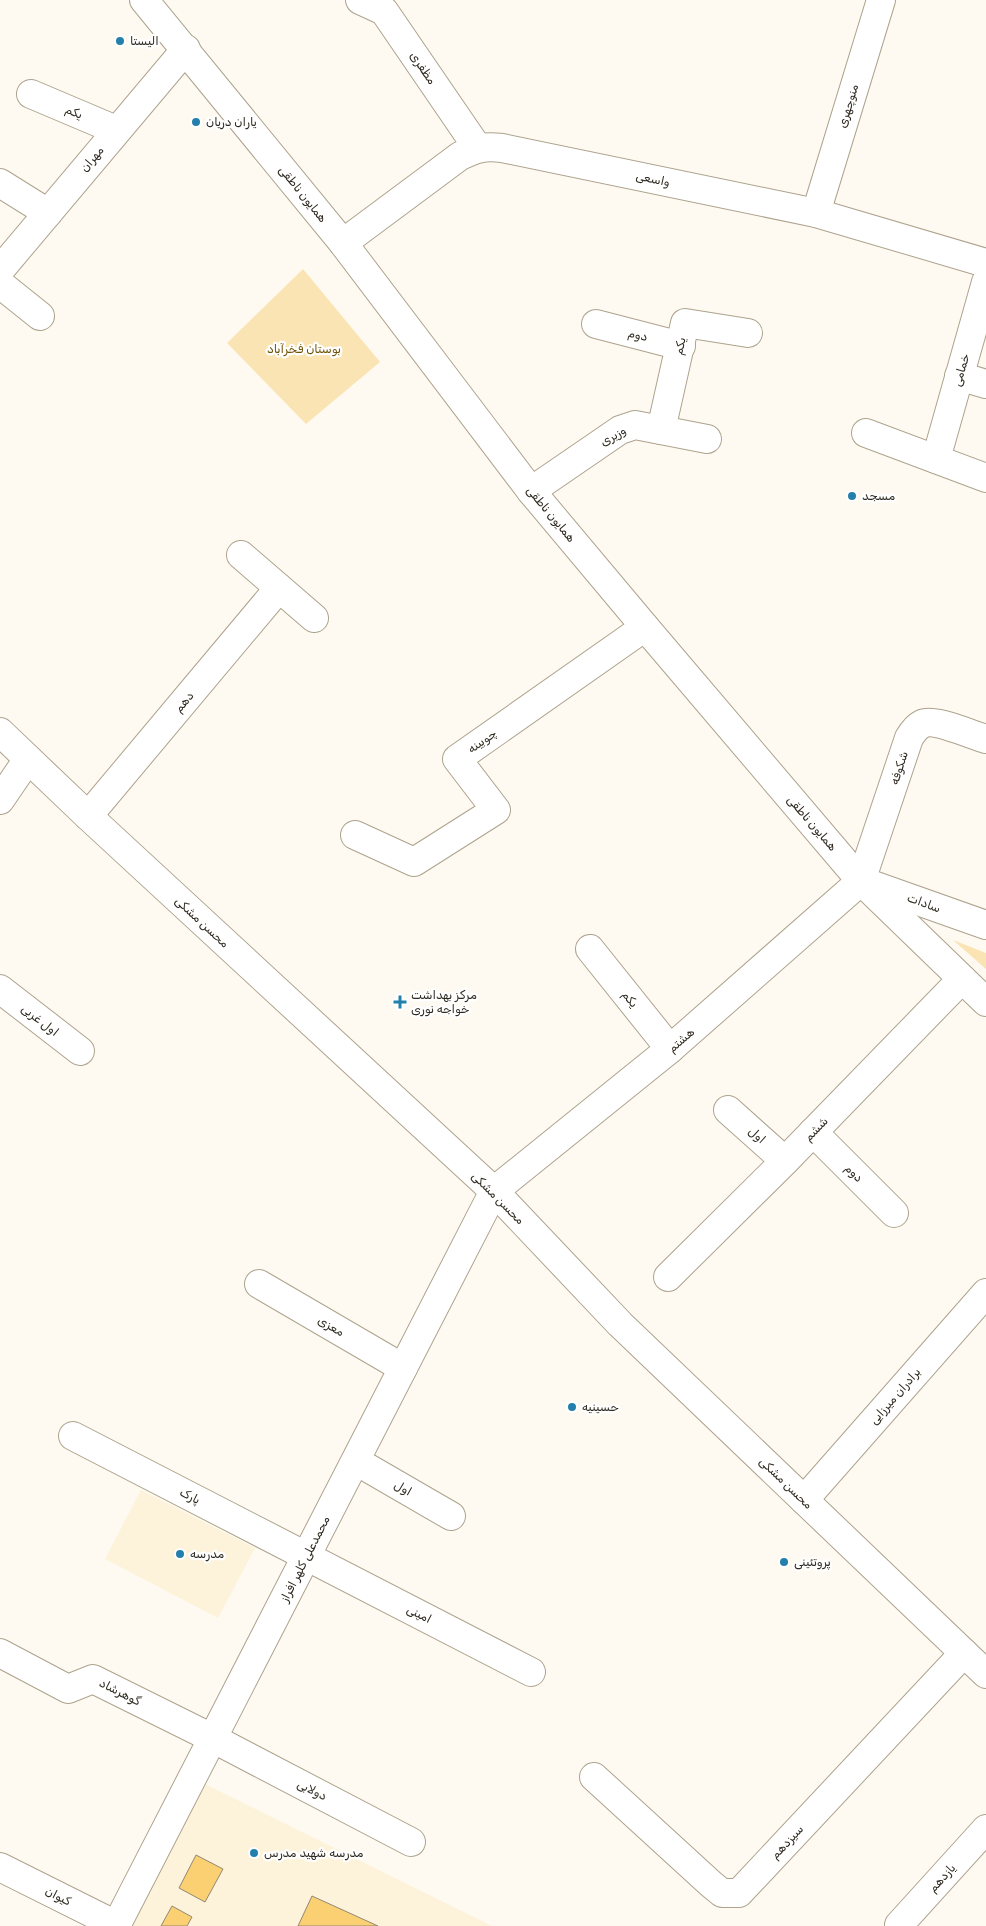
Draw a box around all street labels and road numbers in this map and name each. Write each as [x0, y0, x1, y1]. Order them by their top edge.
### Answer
street label: مظفری [406, 49, 439, 88]
street label: منوچهری [835, 82, 862, 130]
street label: یکم [63, 102, 85, 123]
street label: مهران [77, 143, 108, 175]
street label: همایون ناطقی [275, 163, 330, 226]
street label: واسعی [635, 169, 671, 190]
street label: دوم [626, 326, 649, 346]
street label: یکم [671, 336, 690, 356]
street label: خمامی [950, 352, 973, 388]
street label: وزیری [598, 423, 629, 450]
street label: همایون ناطقی [523, 483, 578, 545]
street label: دهم [171, 689, 198, 716]
street label: چوبینه [465, 726, 500, 757]
street label: شکوفه [887, 749, 912, 787]
street label: همایون ناطقی [783, 793, 840, 854]
street label: سادات [905, 890, 943, 916]
street label: محسن مشکی [171, 893, 232, 951]
street label: یکم [618, 988, 641, 1011]
street label: اول غربی [18, 1001, 61, 1040]
street label: هشتم [665, 1025, 698, 1056]
street label: ششم [801, 1114, 832, 1145]
street label: اول [745, 1124, 768, 1147]
street label: دوم [841, 1161, 866, 1186]
street label: محسن مشکی [468, 1169, 527, 1228]
street label: معزی [315, 1313, 347, 1340]
street label: برادران میرزایی [867, 1365, 924, 1428]
street label: محسن مشکی [756, 1454, 816, 1513]
street label: اول [391, 1477, 414, 1499]
street label: پارک [177, 1485, 203, 1508]
street label: محمدعلی کلهر افراز [277, 1513, 334, 1606]
street label: امینی [404, 1602, 434, 1627]
street label: گوهرشاد [97, 1676, 144, 1710]
street label: دولابی [294, 1777, 329, 1804]
street label: سیزدهم [768, 1822, 807, 1863]
street label: یازدهم [926, 1861, 959, 1896]
street label: کیوان [42, 1884, 74, 1910]

